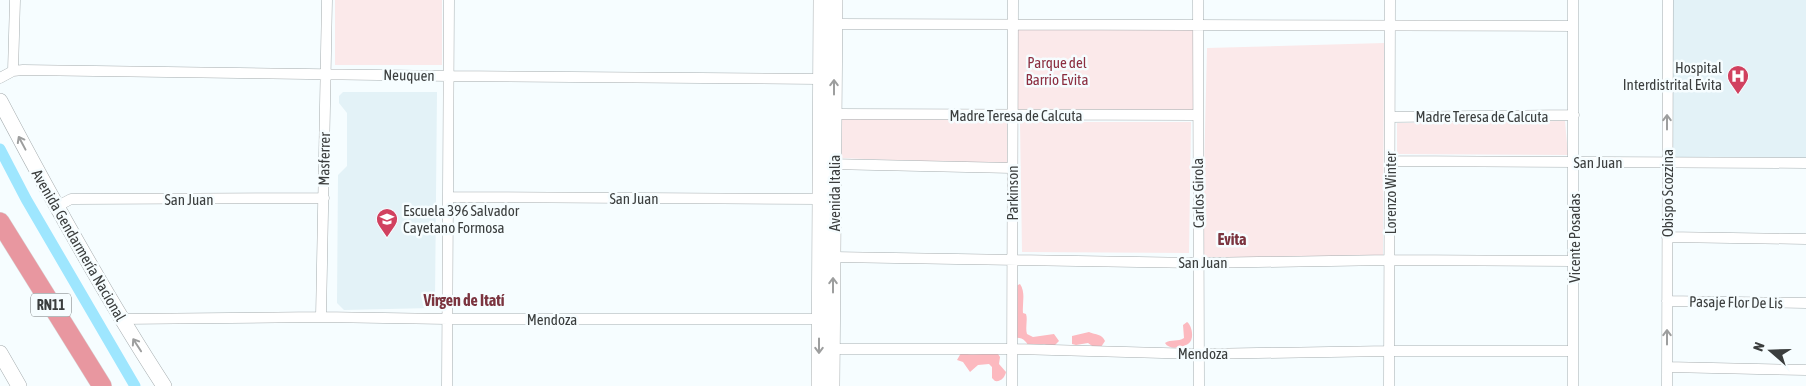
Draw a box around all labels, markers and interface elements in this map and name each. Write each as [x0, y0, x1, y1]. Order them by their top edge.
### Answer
park label: Parque del Barrio Evita [1026, 54, 1088, 88]
place label: Hospital Interdistrital Evita [1623, 59, 1722, 93]
hospital icon: Hospital Interdistrital Evita [1726, 64, 1750, 95]
street label: Neuquen [383, 66, 435, 84]
one-way arrow [829, 80, 839, 96]
street label: Madre Teresa de Calcuta [949, 107, 1083, 124]
street label: Madre Teresa de Calcuta [1415, 108, 1549, 125]
one-way arrow [1662, 115, 1672, 131]
street label: Masferrer [315, 132, 333, 186]
one-way arrow [17, 136, 26, 151]
street label: Obispo Scozzina [1659, 149, 1676, 237]
street label: Lorenzo Winter [1382, 151, 1399, 234]
street label: San Juan [1574, 154, 1622, 171]
street label: Avenida Italia [826, 155, 843, 231]
street label: Carlos Girola [1189, 158, 1207, 228]
street label: Avenida Gendarmería Nacional [29, 166, 129, 324]
street label: Parkinson [1004, 166, 1021, 220]
street label: San Juan [610, 190, 658, 207]
street label: San Juan [165, 191, 213, 208]
street label: Vicente Posadas [1566, 193, 1583, 283]
place label: Escuela 396 Salvador Cayetano Formosa [403, 202, 520, 236]
school or university icon: Escuela 396 Salvador Cayetano Formosa [375, 207, 399, 238]
district label: Evita [1217, 230, 1247, 248]
street label: San Juan [1179, 254, 1227, 271]
one-way arrow [828, 277, 838, 294]
district label: Virgen de Itatí [423, 291, 505, 309]
street label: Pasaje Flor De Lis [1689, 293, 1783, 311]
road number: RN11 [31, 294, 71, 316]
street label: Mendoza [527, 311, 577, 328]
north arrow [1746, 326, 1796, 376]
one-way arrow [1662, 330, 1672, 346]
one-way arrow [132, 338, 142, 352]
one-way arrow [814, 338, 824, 354]
text: N [1750, 340, 1768, 353]
street label: Mendoza [1178, 345, 1228, 362]

